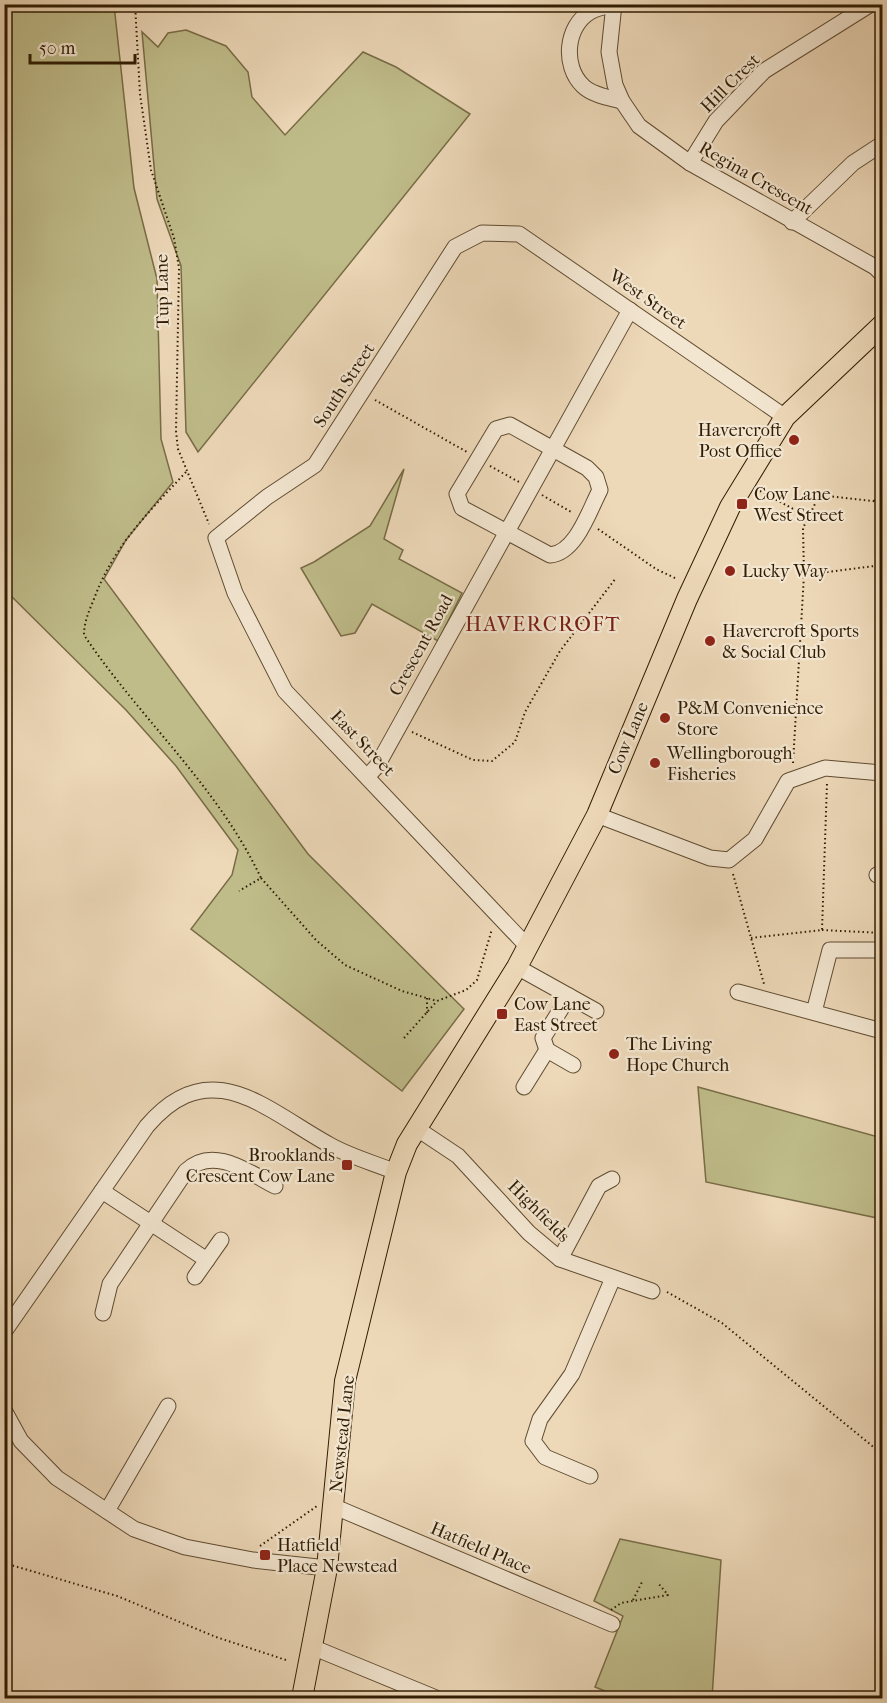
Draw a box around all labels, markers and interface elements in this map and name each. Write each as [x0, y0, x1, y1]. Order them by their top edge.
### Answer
scale bar [30, 27, 135, 65]
text: 50 m [39, 38, 76, 59]
street label: Hill Crest [696, 49, 765, 117]
street label: Regina Crescent [695, 137, 817, 220]
street label: Tup Lane [151, 254, 174, 328]
street label: West Street [604, 264, 691, 334]
street label: South Street [309, 339, 380, 431]
place label: Havercroft Post Office [698, 420, 783, 462]
marker: Havercroft Post Office [787, 433, 801, 447]
place label: Cow Lane West Street [753, 484, 844, 526]
marker: Cow Lane West Street [735, 497, 749, 511]
place label: Lucky Way [742, 561, 829, 582]
marker: Lucky Way [723, 564, 737, 578]
street label: Crescent Road [385, 591, 458, 700]
district label: HAVERCROFT [465, 612, 621, 636]
place label: Havercroft Sports & Social Club [722, 621, 859, 663]
marker: Havercroft Sports & Social Club [703, 634, 717, 648]
place label: P&M Convenience Store [677, 698, 824, 740]
street label: Cow Lane [604, 699, 653, 778]
street label: East Street [326, 706, 400, 781]
marker: P&M Convenience Store [658, 711, 672, 725]
place label: Wellingborough Fisheries [666, 743, 793, 785]
marker: Wellingborough Fisheries [648, 756, 662, 770]
place label: Cow Lane East Street [514, 994, 598, 1036]
marker: Cow Lane East Street [495, 1007, 509, 1021]
place label: The Living Hope Church [626, 1034, 729, 1076]
marker: The Living Hope Church [607, 1047, 621, 1061]
place label: Brooklands Crescent Cow Lane [186, 1145, 335, 1187]
marker: Brooklands Crescent Cow Lane [340, 1158, 354, 1172]
street label: Highfields [503, 1176, 574, 1247]
street label: Newstead Lane [326, 1374, 359, 1494]
street label: Hatfield Place [427, 1518, 534, 1579]
place label: Hatfield Place Newstead [277, 1535, 398, 1577]
marker: Hatfield Place Newstead [258, 1548, 272, 1562]

